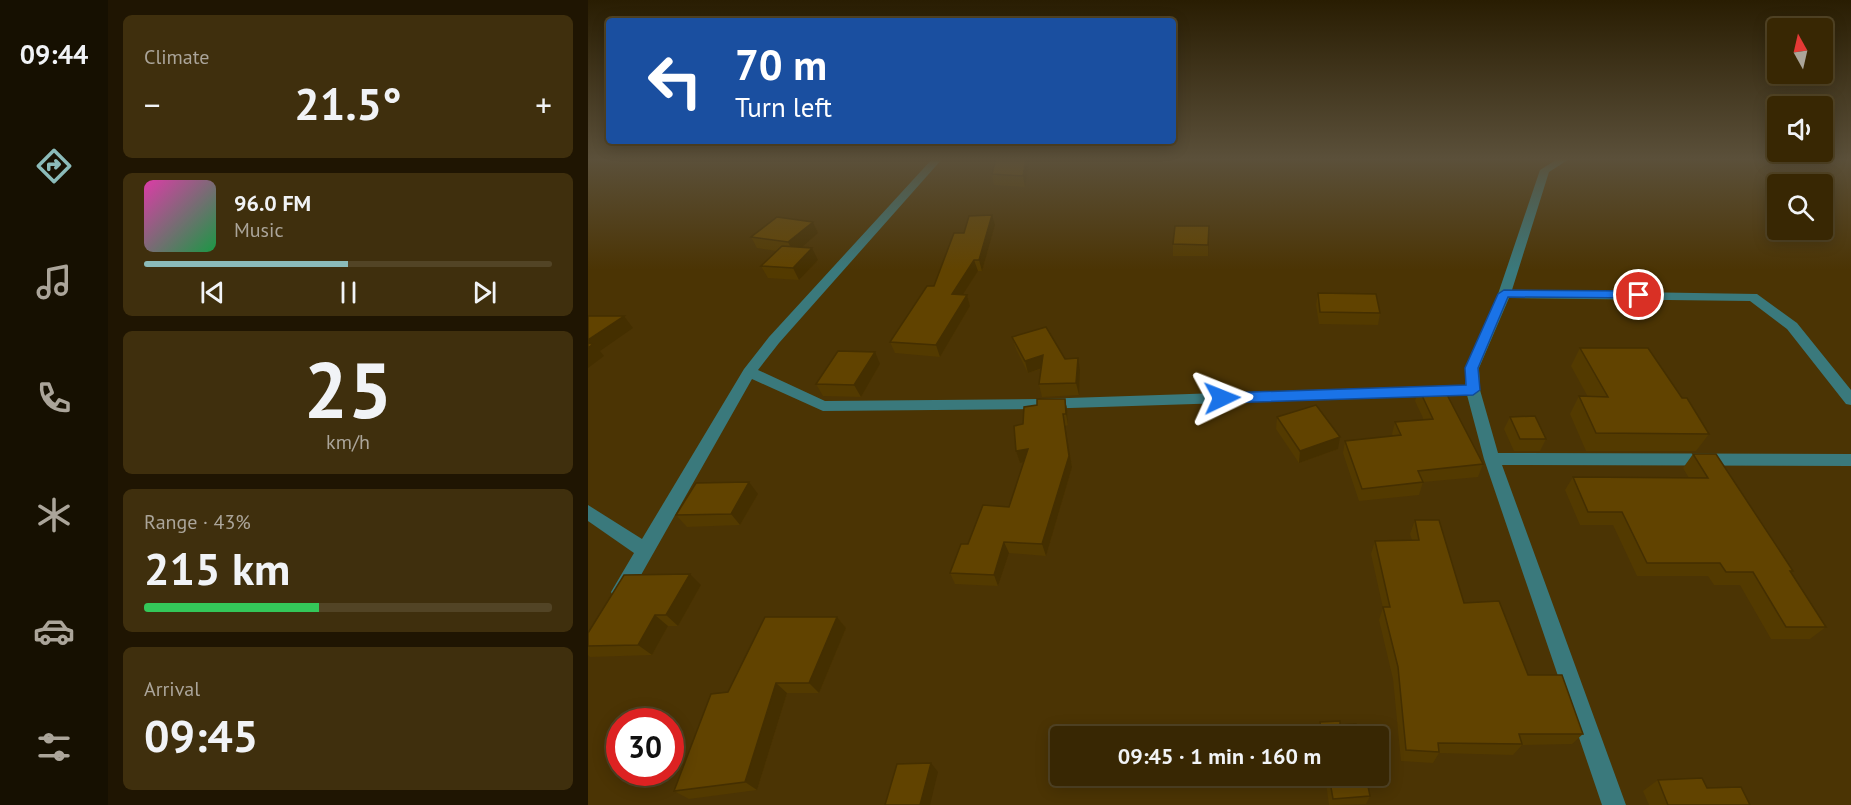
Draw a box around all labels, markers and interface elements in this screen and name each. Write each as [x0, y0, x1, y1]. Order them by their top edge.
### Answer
north arrow [1767, 18, 1833, 84]
map controls [1767, 18, 1833, 240]
text: 09:44 [20, 37, 88, 71]
text: 70 m [735, 37, 827, 92]
icon: left [636, 42, 714, 120]
text: Climate [144, 44, 210, 70]
text: 21.5° [294, 74, 402, 132]
text: − [144, 83, 161, 126]
text: + [535, 83, 552, 126]
text: Turn left [735, 90, 832, 124]
button: sound [1767, 96, 1833, 162]
icon: directions [33, 145, 75, 187]
button: search [1767, 174, 1833, 240]
text: 96.0 FM [234, 189, 311, 217]
text: Music [234, 217, 283, 243]
icon: music [33, 261, 75, 303]
pin [1613, 269, 1664, 320]
icon: previous [196, 276, 229, 309]
icon: pause [332, 276, 365, 309]
icon: next [468, 276, 501, 309]
icon: arrive [1622, 278, 1655, 311]
text: 25 [304, 339, 392, 440]
position arrow [1190, 366, 1254, 430]
icon: phone [33, 377, 75, 419]
text: km/h [326, 429, 370, 455]
icon: climate [33, 494, 75, 536]
text: Range · 43% [144, 509, 251, 535]
text: 215 km [144, 539, 290, 597]
icon: car [33, 610, 75, 652]
text: Arrival [144, 676, 200, 702]
text: 09:45 [144, 706, 258, 764]
speed limit sign: 30 [606, 708, 684, 786]
icon: filters [33, 726, 75, 768]
text: 09:45 · 1 min · 160 m [1118, 742, 1321, 770]

